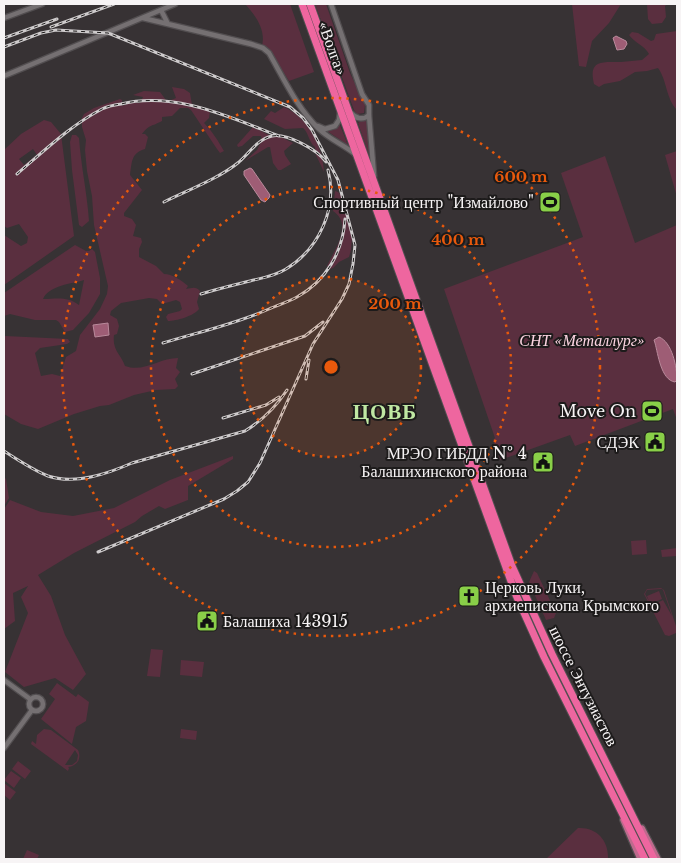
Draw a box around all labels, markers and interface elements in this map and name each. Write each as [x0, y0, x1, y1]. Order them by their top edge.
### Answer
street label: «Волга» [314, 18, 352, 78]
text: 600 m [494, 167, 548, 186]
sports icon: Спортивный центр "Измайлово" [538, 190, 562, 214]
place label: Спортивный центр "Измайлово" [313, 192, 534, 212]
text: 400 m [431, 230, 485, 249]
text: 200 m [369, 294, 422, 313]
park label: СНТ «Металлург» [519, 330, 645, 350]
centre of rings [322, 358, 340, 376]
district label: ЦОВБ [353, 399, 417, 425]
sports icon: Move On [640, 399, 664, 423]
place label: Move On [560, 401, 636, 421]
public building icon: СДЭК [643, 430, 667, 454]
place label: СДЭК [597, 432, 639, 452]
place label: МРЭО ГИБДД № 4 Балашихинского района [361, 443, 527, 481]
public building icon: МРЭО ГИБДД № 4 Балашихинского района [531, 450, 555, 474]
place label: Церковь Луки, архиепископа Крымского [485, 577, 659, 615]
church icon: Церковь Луки, архиепископа Крымского [457, 584, 481, 608]
public building icon: Балашиха 143915 [195, 609, 219, 633]
place label: Балашиха 143915 [223, 611, 348, 631]
street label: шоссе Энтузиастов [545, 623, 623, 750]

